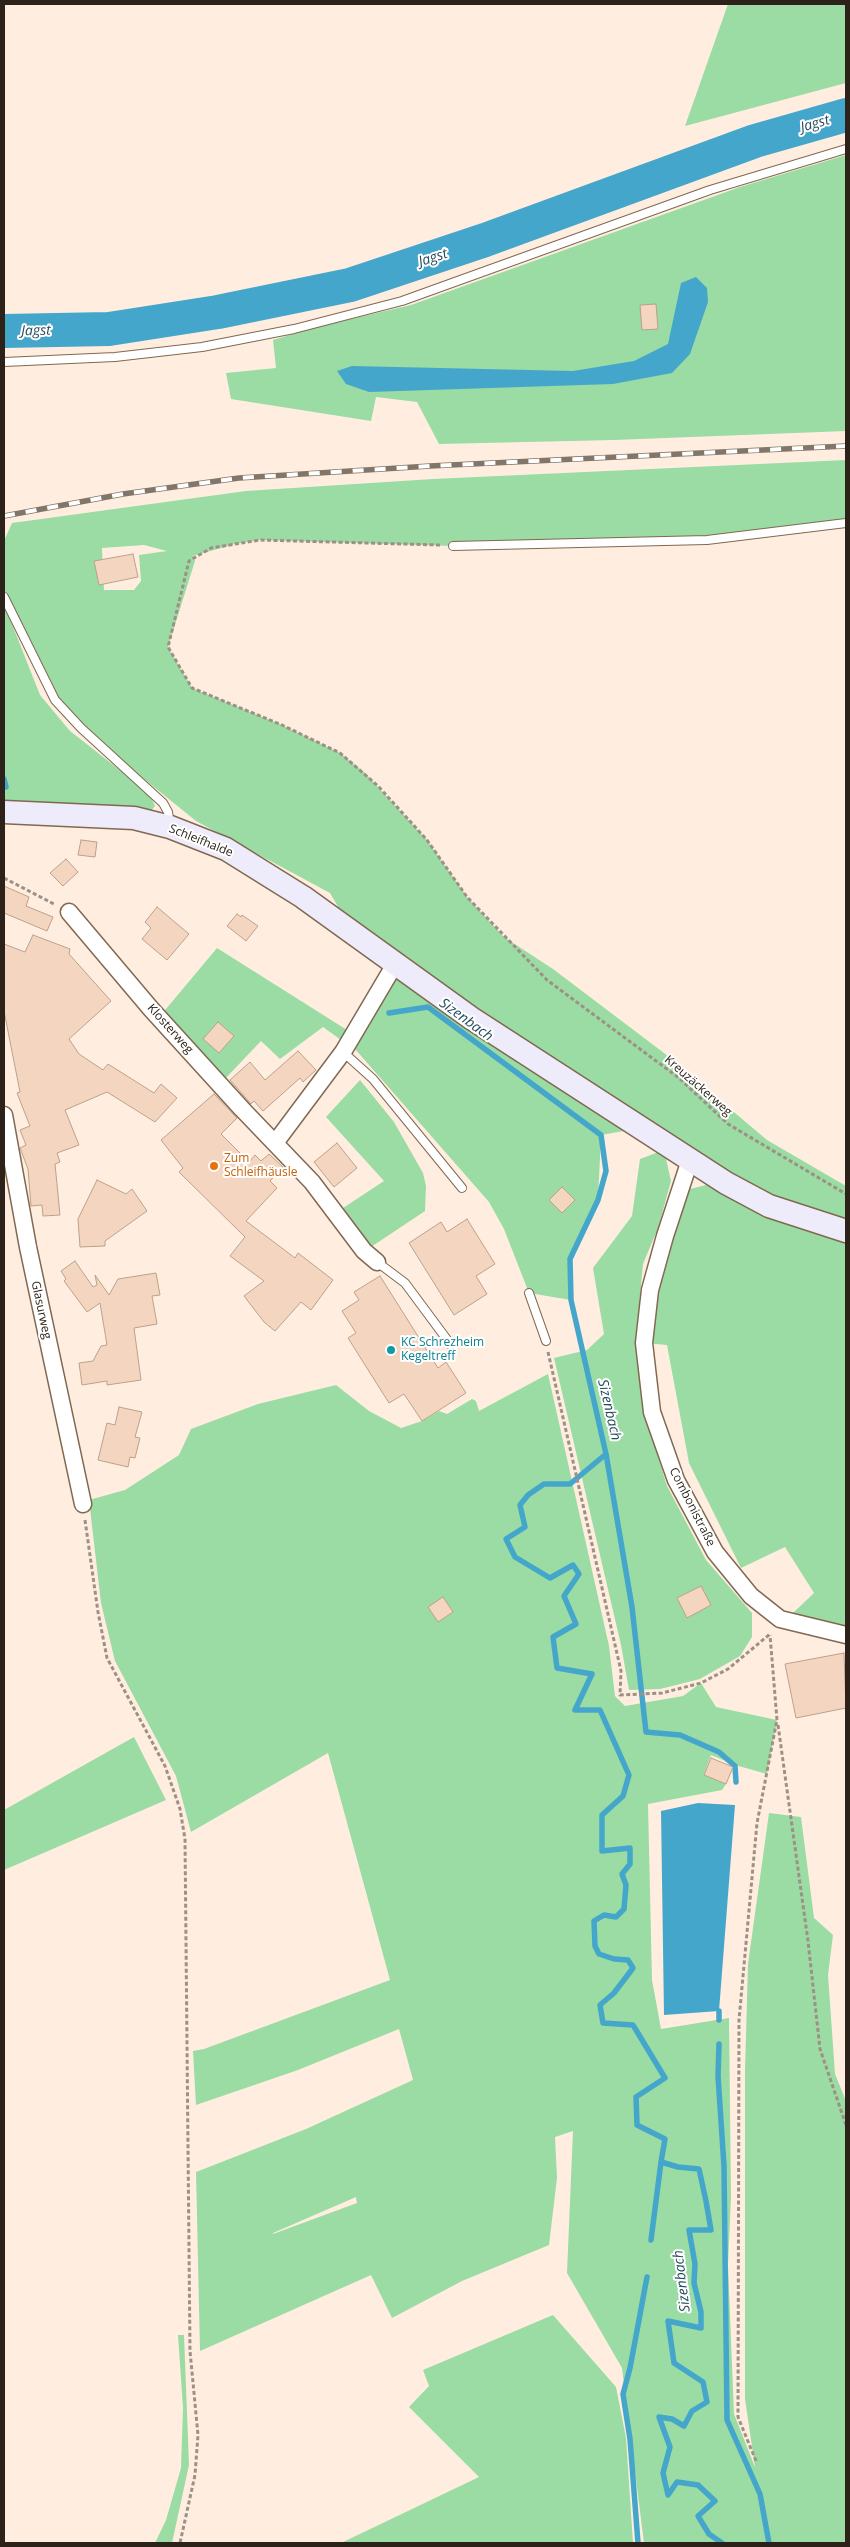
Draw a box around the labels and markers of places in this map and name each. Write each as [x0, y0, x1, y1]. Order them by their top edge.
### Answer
place label: Zum Schleifhäusle [224, 1152, 297, 1180]
marker: Zum Schleifhäusle [208, 1160, 220, 1172]
place label: KC Schrezheim Kegeltreff [401, 1336, 484, 1364]
marker: KC Schrezheim Kegeltreff [385, 1344, 397, 1356]

